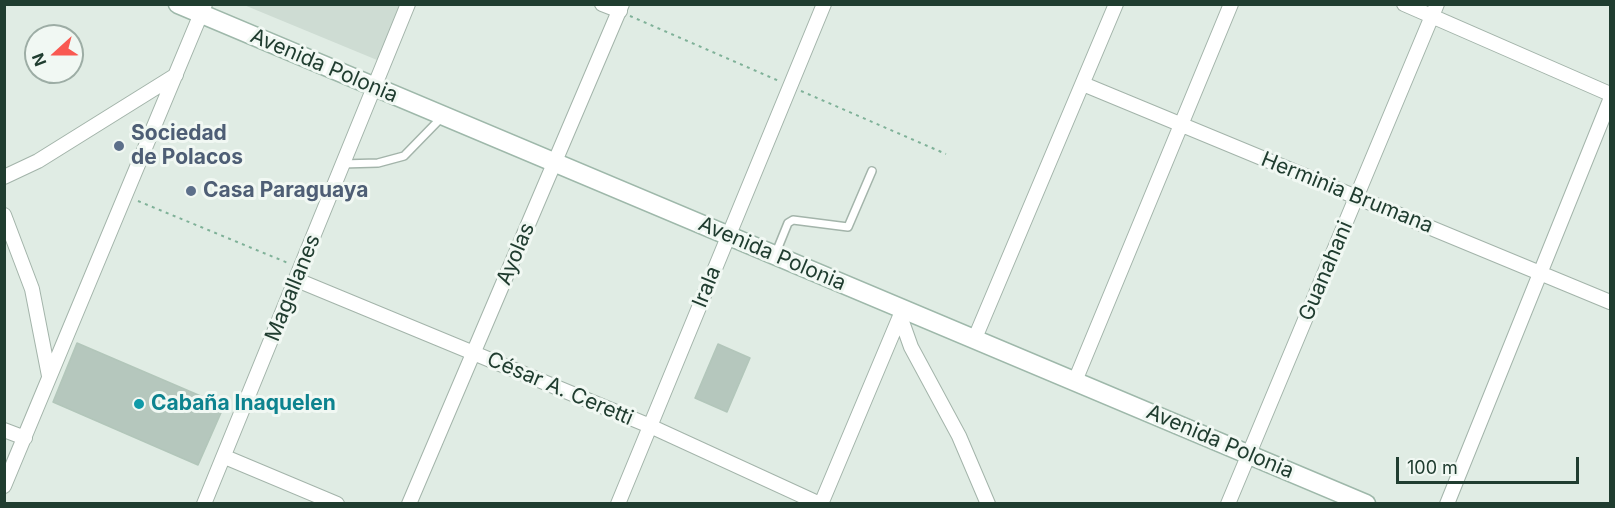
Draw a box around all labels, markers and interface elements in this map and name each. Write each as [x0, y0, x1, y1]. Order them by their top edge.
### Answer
north arrow [24, 24, 84, 84]
street label: Avenida Polonia [247, 24, 401, 108]
text: N [28, 50, 51, 69]
place label: Sociedad de Polacos [131, 121, 243, 171]
marker: Sociedad de Polacos [112, 139, 126, 153]
street label: Herminia Brumana [1257, 147, 1437, 239]
place label: Casa Paraguaya [203, 178, 368, 204]
marker: Casa Paraguaya [184, 184, 198, 198]
street label: Avenida Polonia [695, 212, 849, 296]
street label: Guanahani [1294, 217, 1358, 325]
street label: Ayolas [492, 219, 540, 289]
street label: Magallanes [260, 231, 326, 345]
street label: Irala [687, 263, 727, 311]
street label: César A. Ceretti [483, 347, 637, 431]
place label: Cabaña Inaquelen [151, 391, 336, 417]
marker: Cabaña Inaquelen [132, 397, 146, 411]
street label: Avenida Polonia [1143, 400, 1297, 484]
scale bar [1399, 445, 1582, 483]
text: 100 m [1407, 457, 1458, 478]

